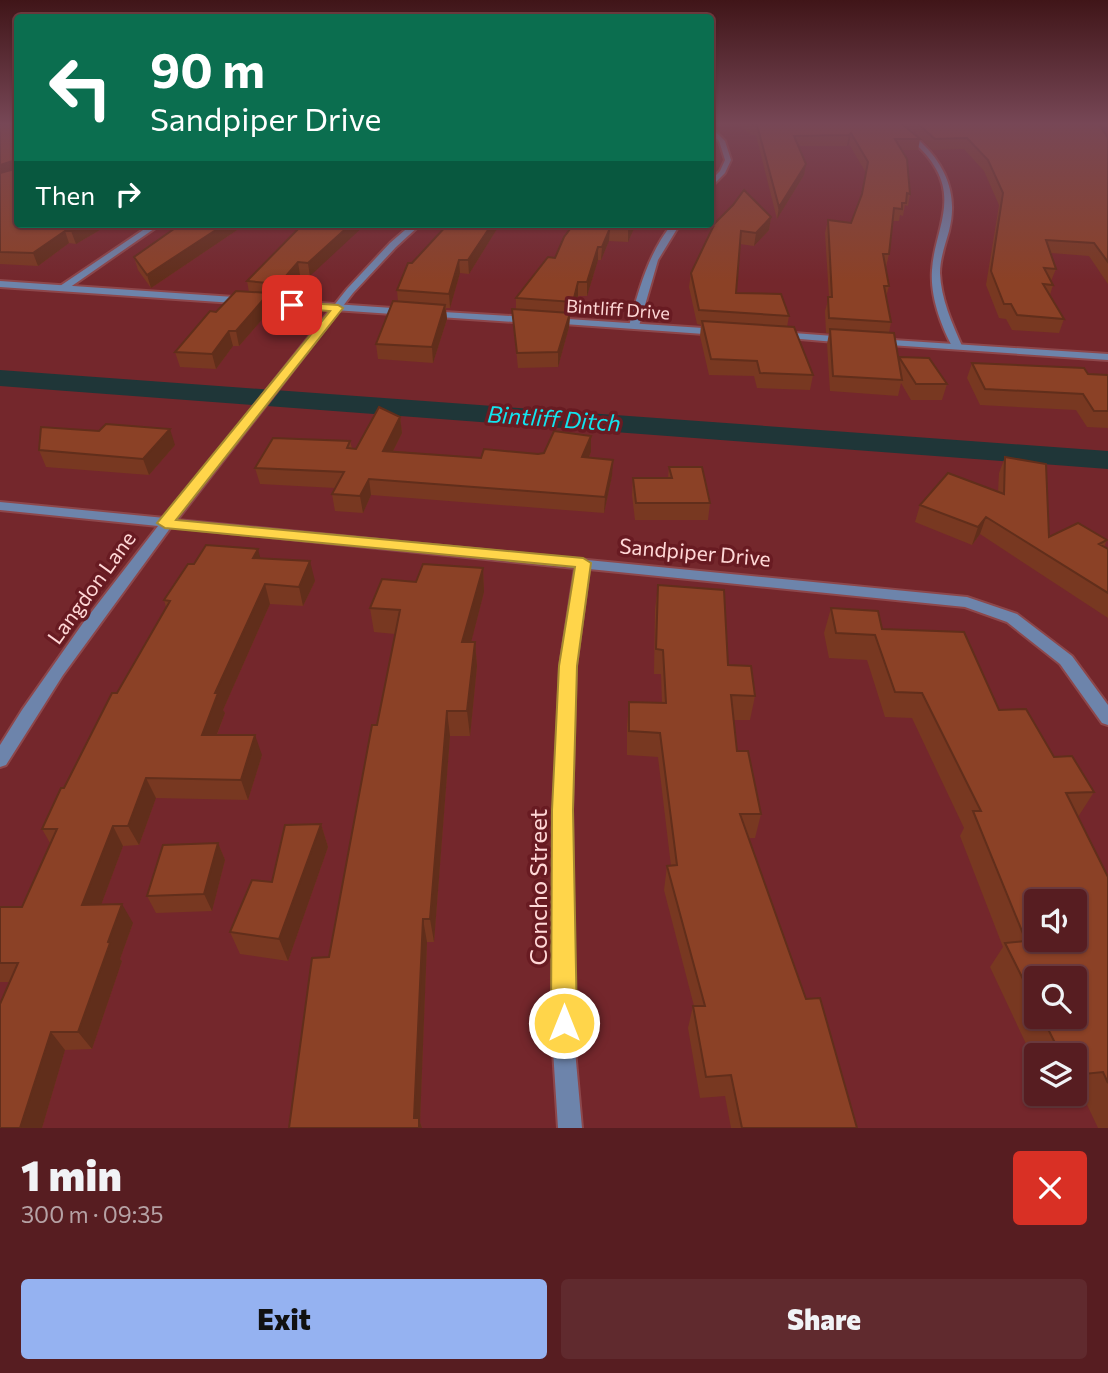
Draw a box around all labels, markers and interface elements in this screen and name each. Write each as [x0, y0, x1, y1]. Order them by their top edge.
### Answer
text: 90 m [150, 38, 265, 98]
icon: left [35, 42, 126, 133]
text: Sandpiper Drive [150, 98, 382, 138]
icon: right [109, 175, 147, 213]
text: Then [35, 179, 95, 210]
pin [262, 275, 322, 335]
icon: arrive [273, 286, 311, 324]
street label: Bintliff Drive [565, 294, 671, 324]
water label: Bintliff Ditch [486, 399, 622, 437]
street label: Langdon Lane [42, 526, 140, 648]
street label: Sandpiper Drive [618, 532, 772, 571]
street label: Concho Street [523, 808, 552, 965]
map controls [1024, 889, 1087, 1106]
button: sound [1024, 889, 1087, 952]
button: search [1024, 966, 1087, 1029]
position arrow [527, 986, 601, 1060]
button: layers [1024, 1043, 1087, 1106]
text: 1 min [21, 1148, 122, 1200]
button: close [1013, 1151, 1087, 1225]
text: 300 m · 09:35 [21, 1200, 164, 1228]
button: Exit [21, 1279, 547, 1359]
button: Share [561, 1279, 1087, 1359]

